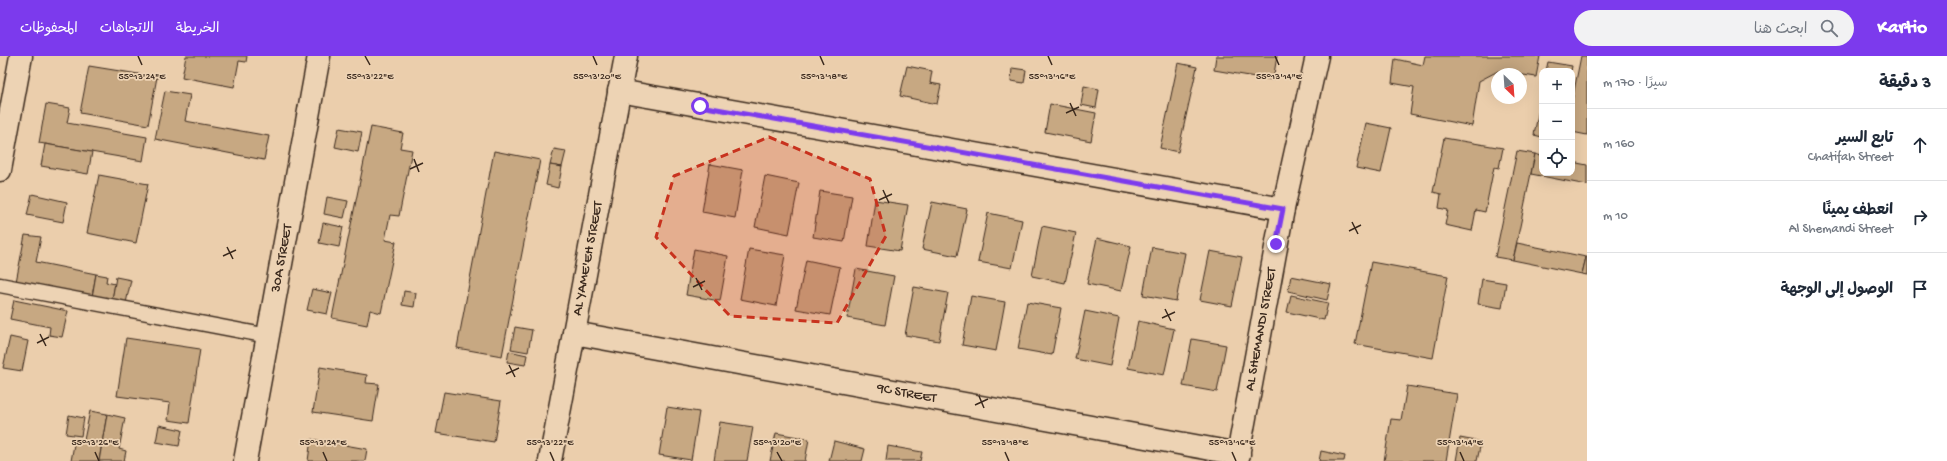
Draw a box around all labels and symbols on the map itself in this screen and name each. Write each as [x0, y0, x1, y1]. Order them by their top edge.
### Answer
north arrow [1491, 68, 1527, 104]
text: 55°13'24"E [119, 71, 166, 83]
text: 55°13'22"E [347, 71, 394, 83]
text: 55°13'20"E [573, 71, 622, 83]
text: 55°13'18"E [801, 71, 848, 83]
text: 55°13'16"E [1029, 71, 1076, 83]
text: 55°13'14"E [1256, 71, 1303, 83]
route start [691, 97, 709, 115]
street label: AL YAME'EH STREET [569, 200, 607, 317]
street label: 30A STREET [267, 222, 297, 295]
route end [1267, 235, 1285, 253]
street label: AL SHEMANDI STREET [1241, 266, 1281, 392]
street label: 9C STREET [875, 380, 938, 407]
text: 55°13'26"E [71, 437, 119, 449]
text: 55°13'24"E [300, 437, 347, 449]
text: 55°13'22"E [527, 437, 574, 449]
text: 55°13'20"E [753, 437, 802, 449]
text: 55°13'18"E [982, 437, 1029, 449]
text: 55°13'16"E [1209, 437, 1256, 449]
text: 55°13'14"E [1437, 437, 1484, 449]

